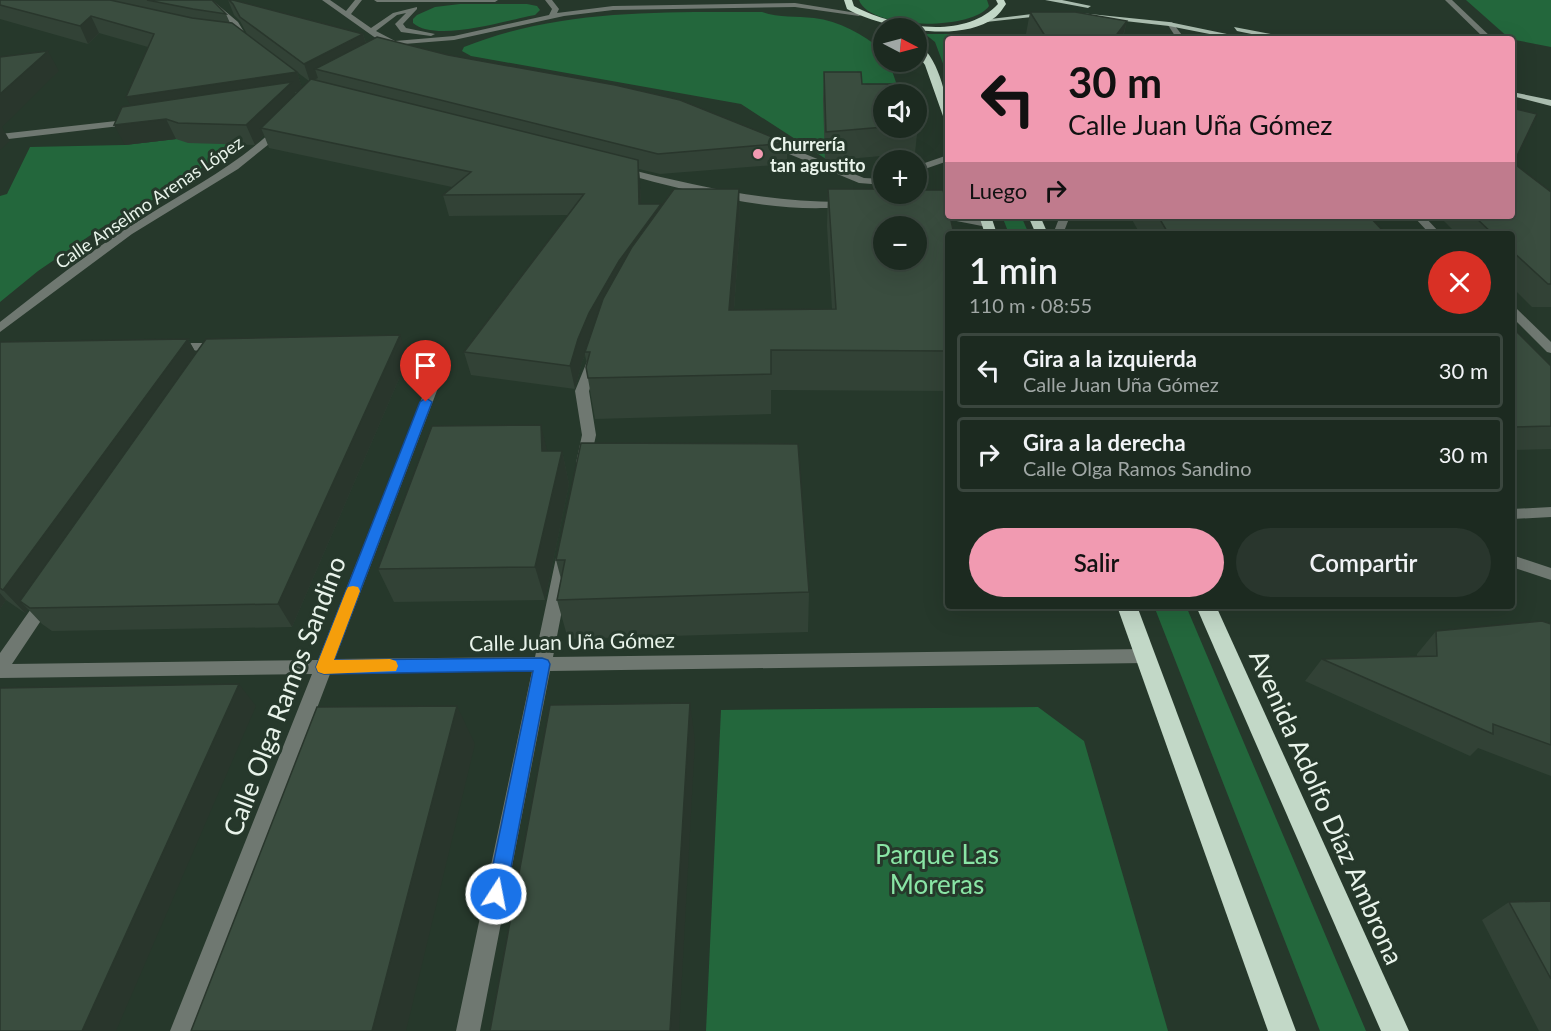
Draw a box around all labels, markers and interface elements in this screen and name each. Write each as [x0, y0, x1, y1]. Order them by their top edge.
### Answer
north arrow [873, 18, 927, 72]
map controls [873, 18, 927, 270]
text: 30 m [1068, 57, 1162, 107]
icon: left [969, 60, 1047, 138]
button: sound [873, 84, 927, 138]
text: Calle Juan Uña Gómez [1068, 108, 1332, 141]
street label: Calle Anselmo Arenas López [51, 131, 247, 273]
place label: Churrería tan agustito [770, 133, 866, 176]
marker: Churrería tan agustito [751, 147, 765, 161]
button: + [873, 150, 927, 204]
icon: right [1039, 174, 1072, 207]
text: Luego [969, 177, 1027, 204]
button: − [873, 216, 927, 270]
text: 1 min [969, 248, 1058, 292]
button: close [1428, 251, 1491, 314]
text: 110 m · 08:55 [969, 293, 1092, 317]
pin [400, 340, 451, 402]
text: Gira a la izquierda [1023, 345, 1197, 372]
icon: arrive [409, 349, 442, 382]
icon: left [972, 354, 1005, 387]
text: 30 m [1439, 357, 1488, 384]
text: Calle Juan Uña Gómez [1023, 372, 1219, 396]
text: Gira a la derecha [1023, 429, 1186, 456]
icon: right [972, 438, 1005, 471]
text: 30 m [1439, 441, 1488, 468]
text: Calle Olga Ramos Sandino [1023, 456, 1252, 480]
button: Salir [969, 528, 1224, 597]
button: Compartir [1236, 528, 1491, 597]
street label: Calle Olga Ramos Sandino [216, 552, 352, 840]
street label: Calle Juan Uña Gómez [469, 627, 675, 655]
street label: Avenida Adolfo Díaz Ambrona [1243, 645, 1411, 969]
park label: Parque Las Moreras [875, 838, 999, 900]
position arrow [464, 862, 528, 926]

